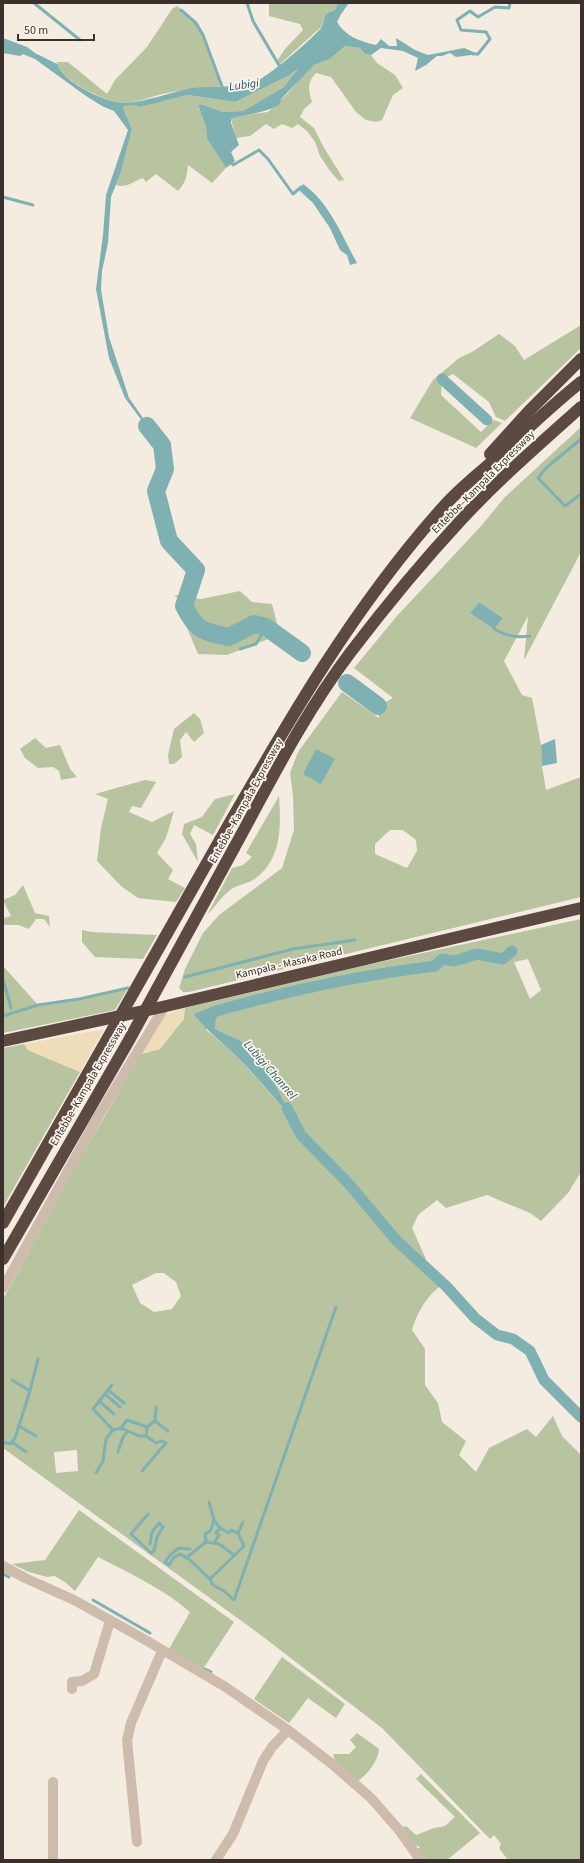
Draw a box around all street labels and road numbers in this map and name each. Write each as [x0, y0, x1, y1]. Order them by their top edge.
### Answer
street label: Entebbe–Kampala Expressway [428, 427, 538, 537]
street label: Entebbe–Kampala Expressway [205, 736, 287, 866]
street label: Kampala - Masaka Road [234, 943, 344, 983]
street label: Entebbe–Kampala Expressway [46, 1020, 130, 1148]

